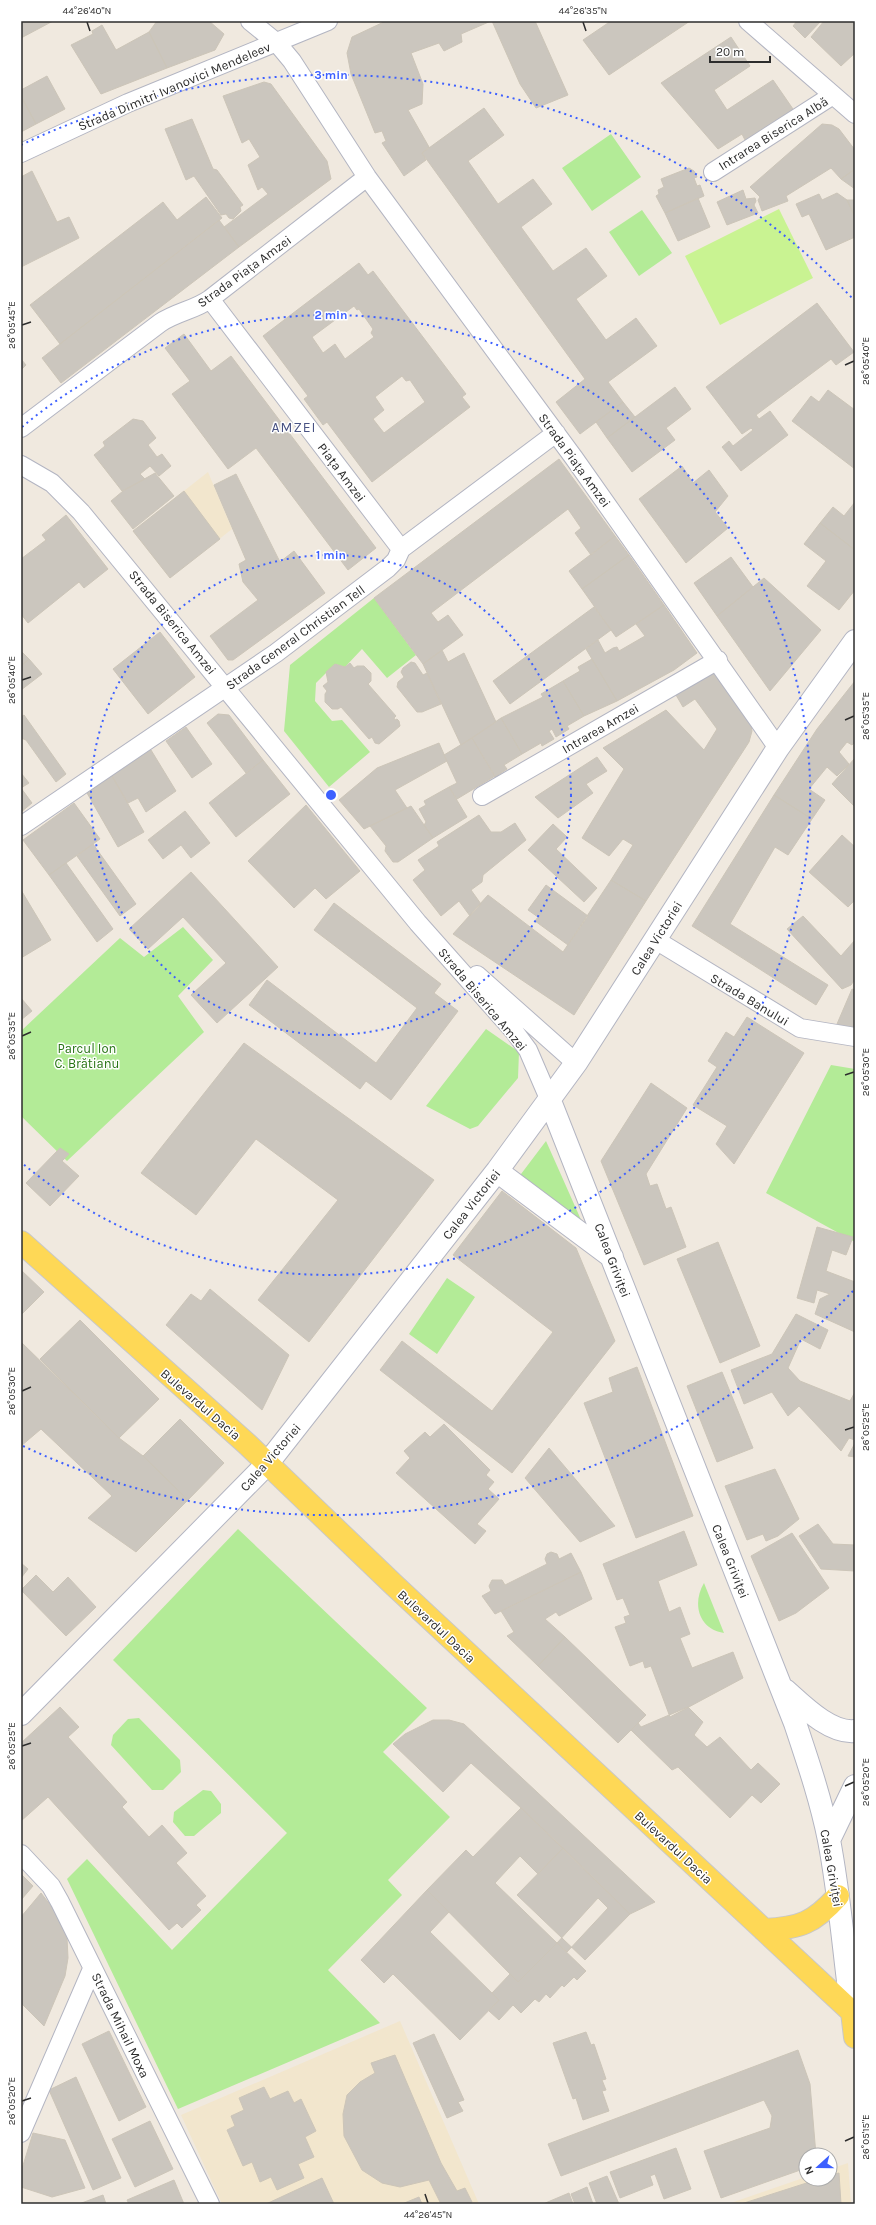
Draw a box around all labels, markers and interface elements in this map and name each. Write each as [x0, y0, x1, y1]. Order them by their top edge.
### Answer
text: 44°26'40"N [63, 5, 111, 17]
text: 44°26'35"N [559, 5, 607, 17]
scale bar [710, 38, 770, 64]
street label: Strada Dimitri Ivanovici Mendeleev [76, 39, 273, 134]
text: 20 m [716, 45, 744, 59]
text: 3 min [314, 68, 348, 82]
street label: Intrarea Biserica Albă [716, 93, 831, 173]
street label: Strada Piața Amzei [194, 232, 294, 310]
text: 26°05'45"E [6, 301, 18, 349]
text: 2 min [314, 308, 348, 322]
text: 26°05'40"E [860, 337, 872, 385]
street label: Strada Piața Amzei [536, 410, 614, 510]
district label: AMZEI [272, 419, 316, 436]
street label: Piața Amzei [315, 440, 369, 505]
text: 1 min [316, 548, 346, 562]
street label: Strada Biserica Amzei [126, 567, 219, 678]
street label: Strada General Christian Tell [223, 582, 368, 693]
text: 26°05'40"E [6, 656, 18, 704]
text: 26°05'35"E [860, 692, 872, 740]
street label: Intrarea Amzei [559, 700, 641, 756]
centre of rings [324, 788, 338, 802]
street label: Calea Victoriei [628, 898, 685, 978]
street label: Strada Biserica Amzei [435, 945, 530, 1054]
street label: Strada Banului [708, 970, 792, 1029]
text: 26°05'35"E [6, 1012, 18, 1060]
park label: Parcul Ion C. Brătianu [55, 1041, 119, 1071]
text: 26°05'30"E [860, 1048, 872, 1096]
street label: Calea Victoriei [439, 1166, 503, 1242]
street label: Calea Griviței [591, 1221, 634, 1300]
street label: Bulevardul Dacia [158, 1366, 243, 1443]
text: 26°05'30"E [6, 1367, 18, 1415]
text: 26°05'25"E [860, 1403, 872, 1451]
street label: Calea Victoriei [237, 1420, 304, 1494]
street label: Calea Griviței [709, 1522, 752, 1600]
street label: Bulevardul Dacia [395, 1587, 479, 1666]
text: 26°05'25"E [6, 1722, 18, 1770]
text: 26°05'20"E [860, 1758, 872, 1806]
street label: Bulevardul Dacia [632, 1808, 716, 1887]
street label: Calea Griviței [817, 1828, 846, 1908]
street label: Strada Mihail Moxa [89, 1970, 152, 2080]
text: 26°05'20"E [6, 2077, 18, 2125]
text: 26°05'15"E [860, 2114, 872, 2160]
north arrow [798, 2147, 838, 2187]
text: N [802, 2164, 817, 2176]
text: 44°26'45"N [404, 2209, 452, 2221]

